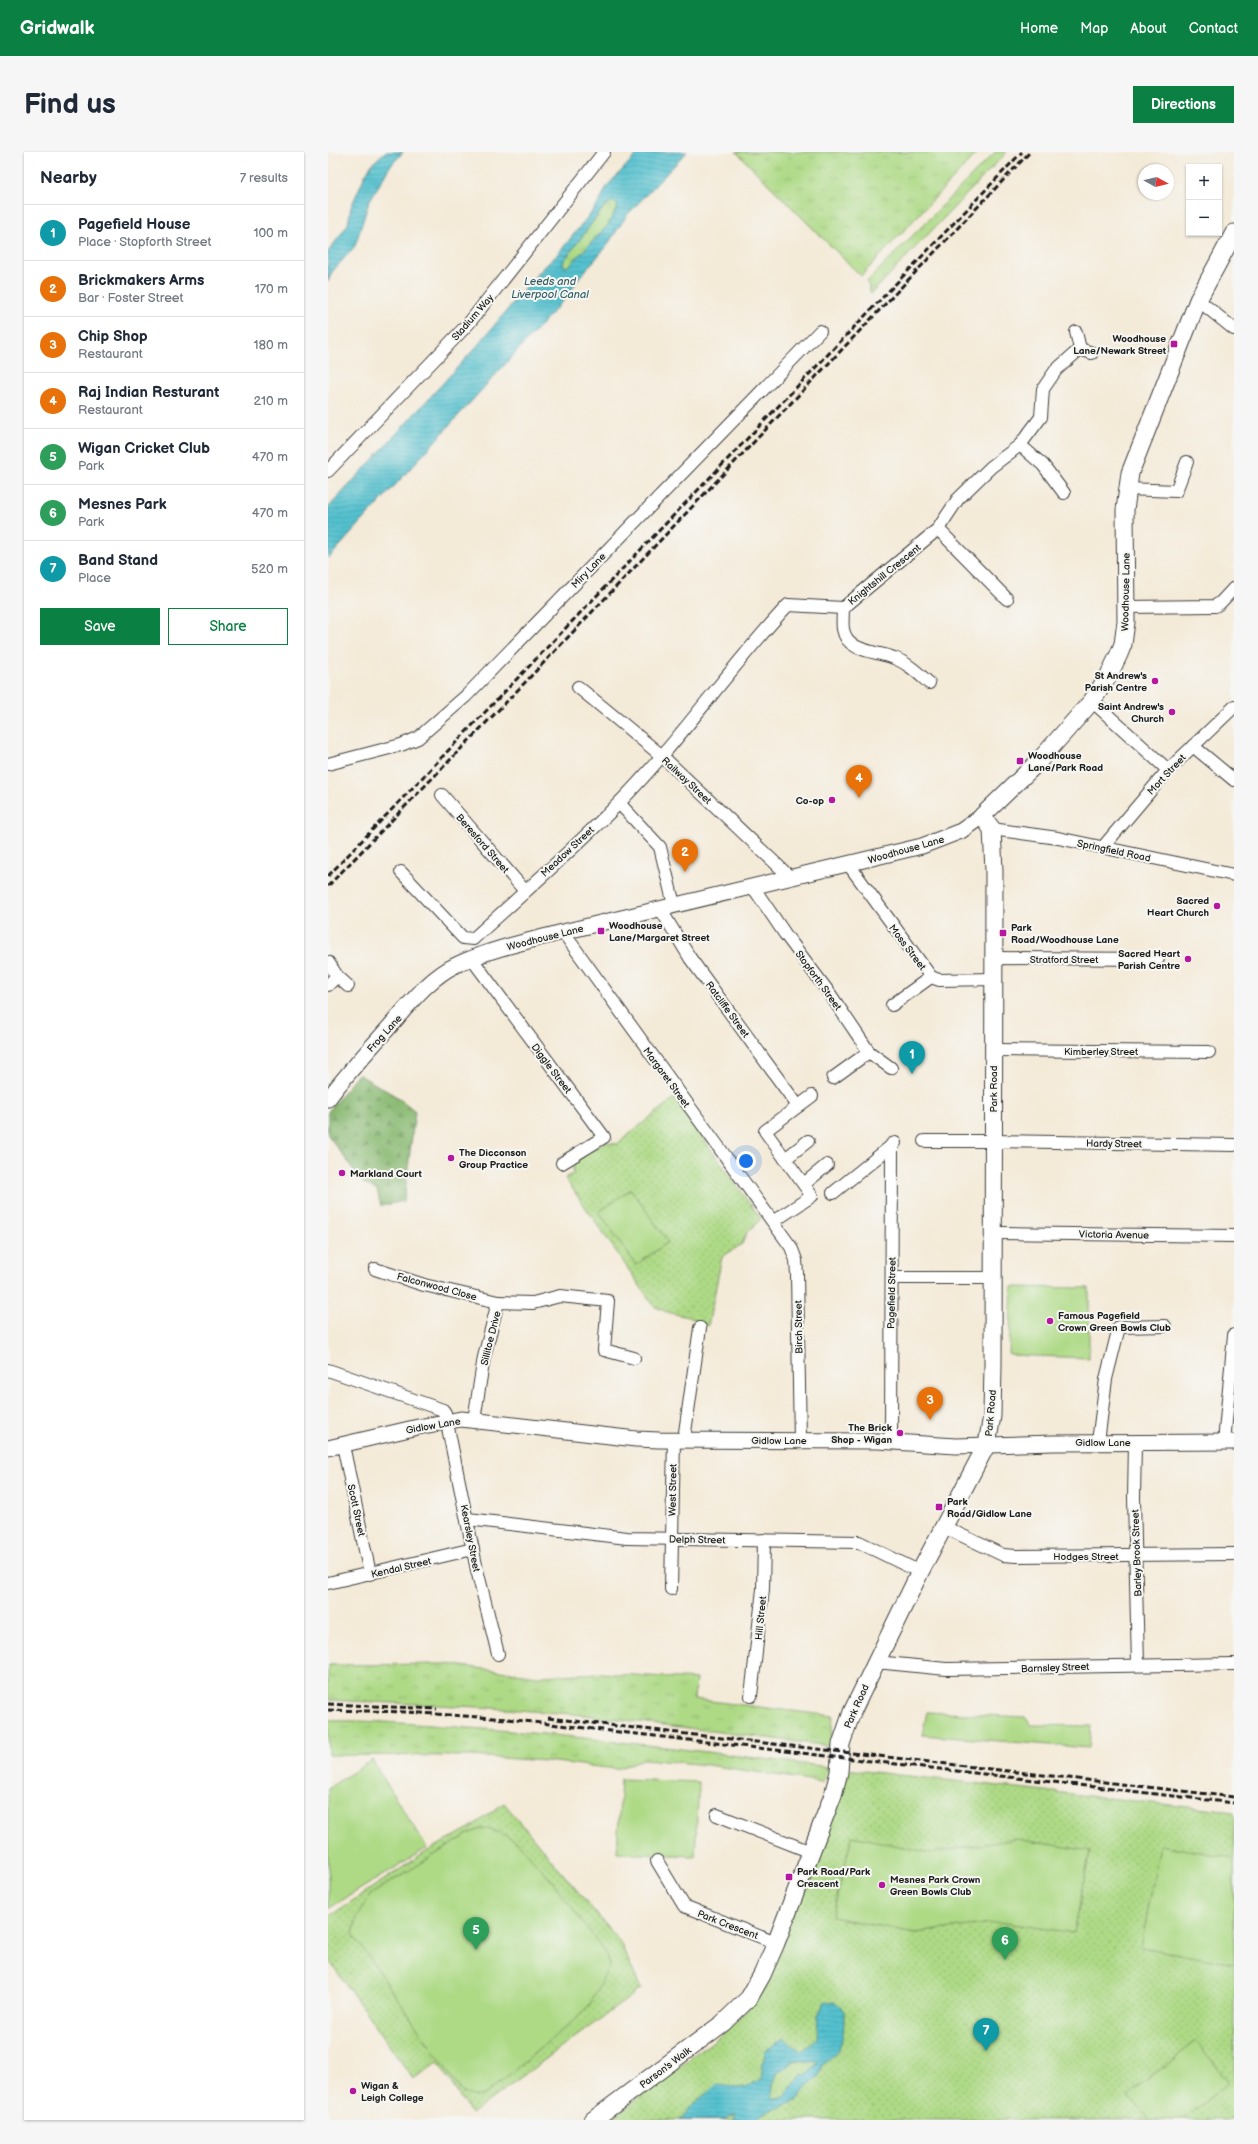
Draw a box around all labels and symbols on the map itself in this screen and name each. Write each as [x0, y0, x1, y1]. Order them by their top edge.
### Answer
north arrow [1138, 164, 1174, 200]
water label: Leeds and Liverpool Canal [511, 275, 589, 301]
street label: Stadium Way [449, 292, 496, 343]
place label: Woodhouse Lane/Newark Street [1073, 333, 1167, 357]
marker: Woodhouse Lane/Newark Street [1169, 339, 1179, 349]
street label: Knightshill Crescent [846, 542, 923, 608]
street label: Miry Lane [569, 551, 608, 591]
street label: Woodhouse Lane [1119, 553, 1133, 631]
place label: St Andrew's Parish Centre [1085, 670, 1147, 694]
marker: St Andrew's Parish Centre [1150, 676, 1160, 686]
place label: Saint Andrew's Church [1098, 701, 1164, 725]
marker: Saint Andrew's Church [1167, 707, 1177, 717]
place label: Woodhouse Lane/Park Road [1028, 750, 1103, 774]
street label: Mort Street [1145, 752, 1189, 797]
street label: Railway Street [659, 755, 714, 807]
marker: Woodhouse Lane/Park Road [1015, 756, 1025, 766]
pin: 4 [846, 765, 872, 798]
place label: Co-op [796, 795, 824, 807]
marker: Co-op [827, 795, 837, 805]
street label: Beresford Street [453, 812, 511, 876]
street label: Meadow Street [539, 824, 597, 879]
street label: Woodhouse Lane [867, 833, 946, 867]
street label: Springfield Road [1076, 837, 1152, 865]
pin: 2 [672, 839, 698, 872]
place label: Sacred Heart Church [1147, 895, 1209, 919]
marker: Sacred Heart Church [1212, 901, 1222, 911]
place label: Woodhouse Lane/Margaret Street [609, 920, 710, 944]
street label: Moss Street [886, 922, 928, 973]
place label: Park Road/Woodhouse Lane [1011, 922, 1119, 946]
street label: Woodhouse Lane [506, 923, 585, 953]
marker: Woodhouse Lane/Margaret Street [596, 926, 606, 936]
marker: Park Road/Woodhouse Lane [998, 928, 1008, 938]
street label: Stopforth Street [792, 948, 844, 1013]
place label: Sacred Heart Parish Centre [1118, 948, 1181, 972]
street label: Stratford Street [1030, 954, 1098, 966]
marker: Sacred Heart Parish Centre [1183, 954, 1193, 964]
street label: Ratcliffe Street [703, 979, 752, 1040]
street label: Frog Lane [365, 1012, 405, 1055]
street label: Diggle Street [529, 1041, 574, 1096]
pin: 1 [899, 1041, 925, 1074]
street label: Margaret Street [640, 1045, 692, 1110]
street label: Kimberley Street [1064, 1046, 1138, 1058]
street label: Park Road [988, 1065, 1000, 1112]
street label: Hardy Street [1086, 1138, 1142, 1150]
place label: The Dicconson Group Practice [459, 1147, 528, 1171]
your location [736, 1151, 756, 1171]
marker: The Dicconson Group Practice [446, 1153, 456, 1163]
marker: Markland Court [337, 1168, 347, 1178]
place label: Markland Court [350, 1168, 423, 1180]
street label: Victoria Avenue [1079, 1228, 1149, 1242]
street label: Pagefield Street [885, 1257, 899, 1329]
street label: Falconwood Close [395, 1271, 478, 1303]
street label: Birch Street [793, 1300, 805, 1354]
street label: Sillitoe Drive [478, 1310, 504, 1367]
place label: Famous Pagefield Crown Green Bowls Club [1058, 1310, 1171, 1334]
marker: Famous Pagefield Crown Green Bowls Club [1045, 1316, 1055, 1326]
pin: 3 [917, 1387, 943, 1420]
street label: Park Road [983, 1389, 999, 1437]
street label: Gidlow Lane [405, 1415, 462, 1437]
place label: The Brick Shop - Wigan [831, 1422, 893, 1446]
marker: The Brick Shop - Wigan [895, 1428, 905, 1438]
street label: Gidlow Lane [751, 1435, 807, 1447]
street label: Gidlow Lane [1075, 1437, 1131, 1449]
street label: West Street [667, 1464, 679, 1516]
street label: Scott Street [345, 1483, 367, 1537]
place label: Park Road/Gidlow Lane [947, 1496, 1032, 1520]
marker: Park Road/Gidlow Lane [934, 1502, 944, 1512]
street label: Kearsley Street [458, 1504, 482, 1573]
street label: Barley Brook Street [1129, 1509, 1145, 1597]
street label: Delph Street [669, 1534, 725, 1546]
street label: Hodges Street [1053, 1551, 1119, 1563]
street label: Kendal Street [370, 1555, 433, 1581]
street label: Hill Street [753, 1596, 769, 1641]
street label: Barnsley Street [1021, 1661, 1089, 1675]
street label: Park Road [842, 1682, 872, 1730]
place label: Park Road/Park Crescent [797, 1866, 871, 1890]
marker: Park Road/Park Crescent [784, 1872, 794, 1882]
place label: Mesnes Park Crown Green Bowls Club [890, 1874, 981, 1898]
marker: Mesnes Park Crown Green Bowls Club [877, 1880, 887, 1890]
street label: Park Crescent [696, 1908, 760, 1942]
pin: 5 [463, 1917, 489, 1950]
pin: 6 [992, 1927, 1018, 1960]
pin: 7 [973, 2018, 999, 2051]
street label: Parson's Walk [637, 2044, 694, 2091]
place label: Wigan & Leigh College [361, 2080, 424, 2104]
marker: Wigan & Leigh College [348, 2086, 358, 2096]

